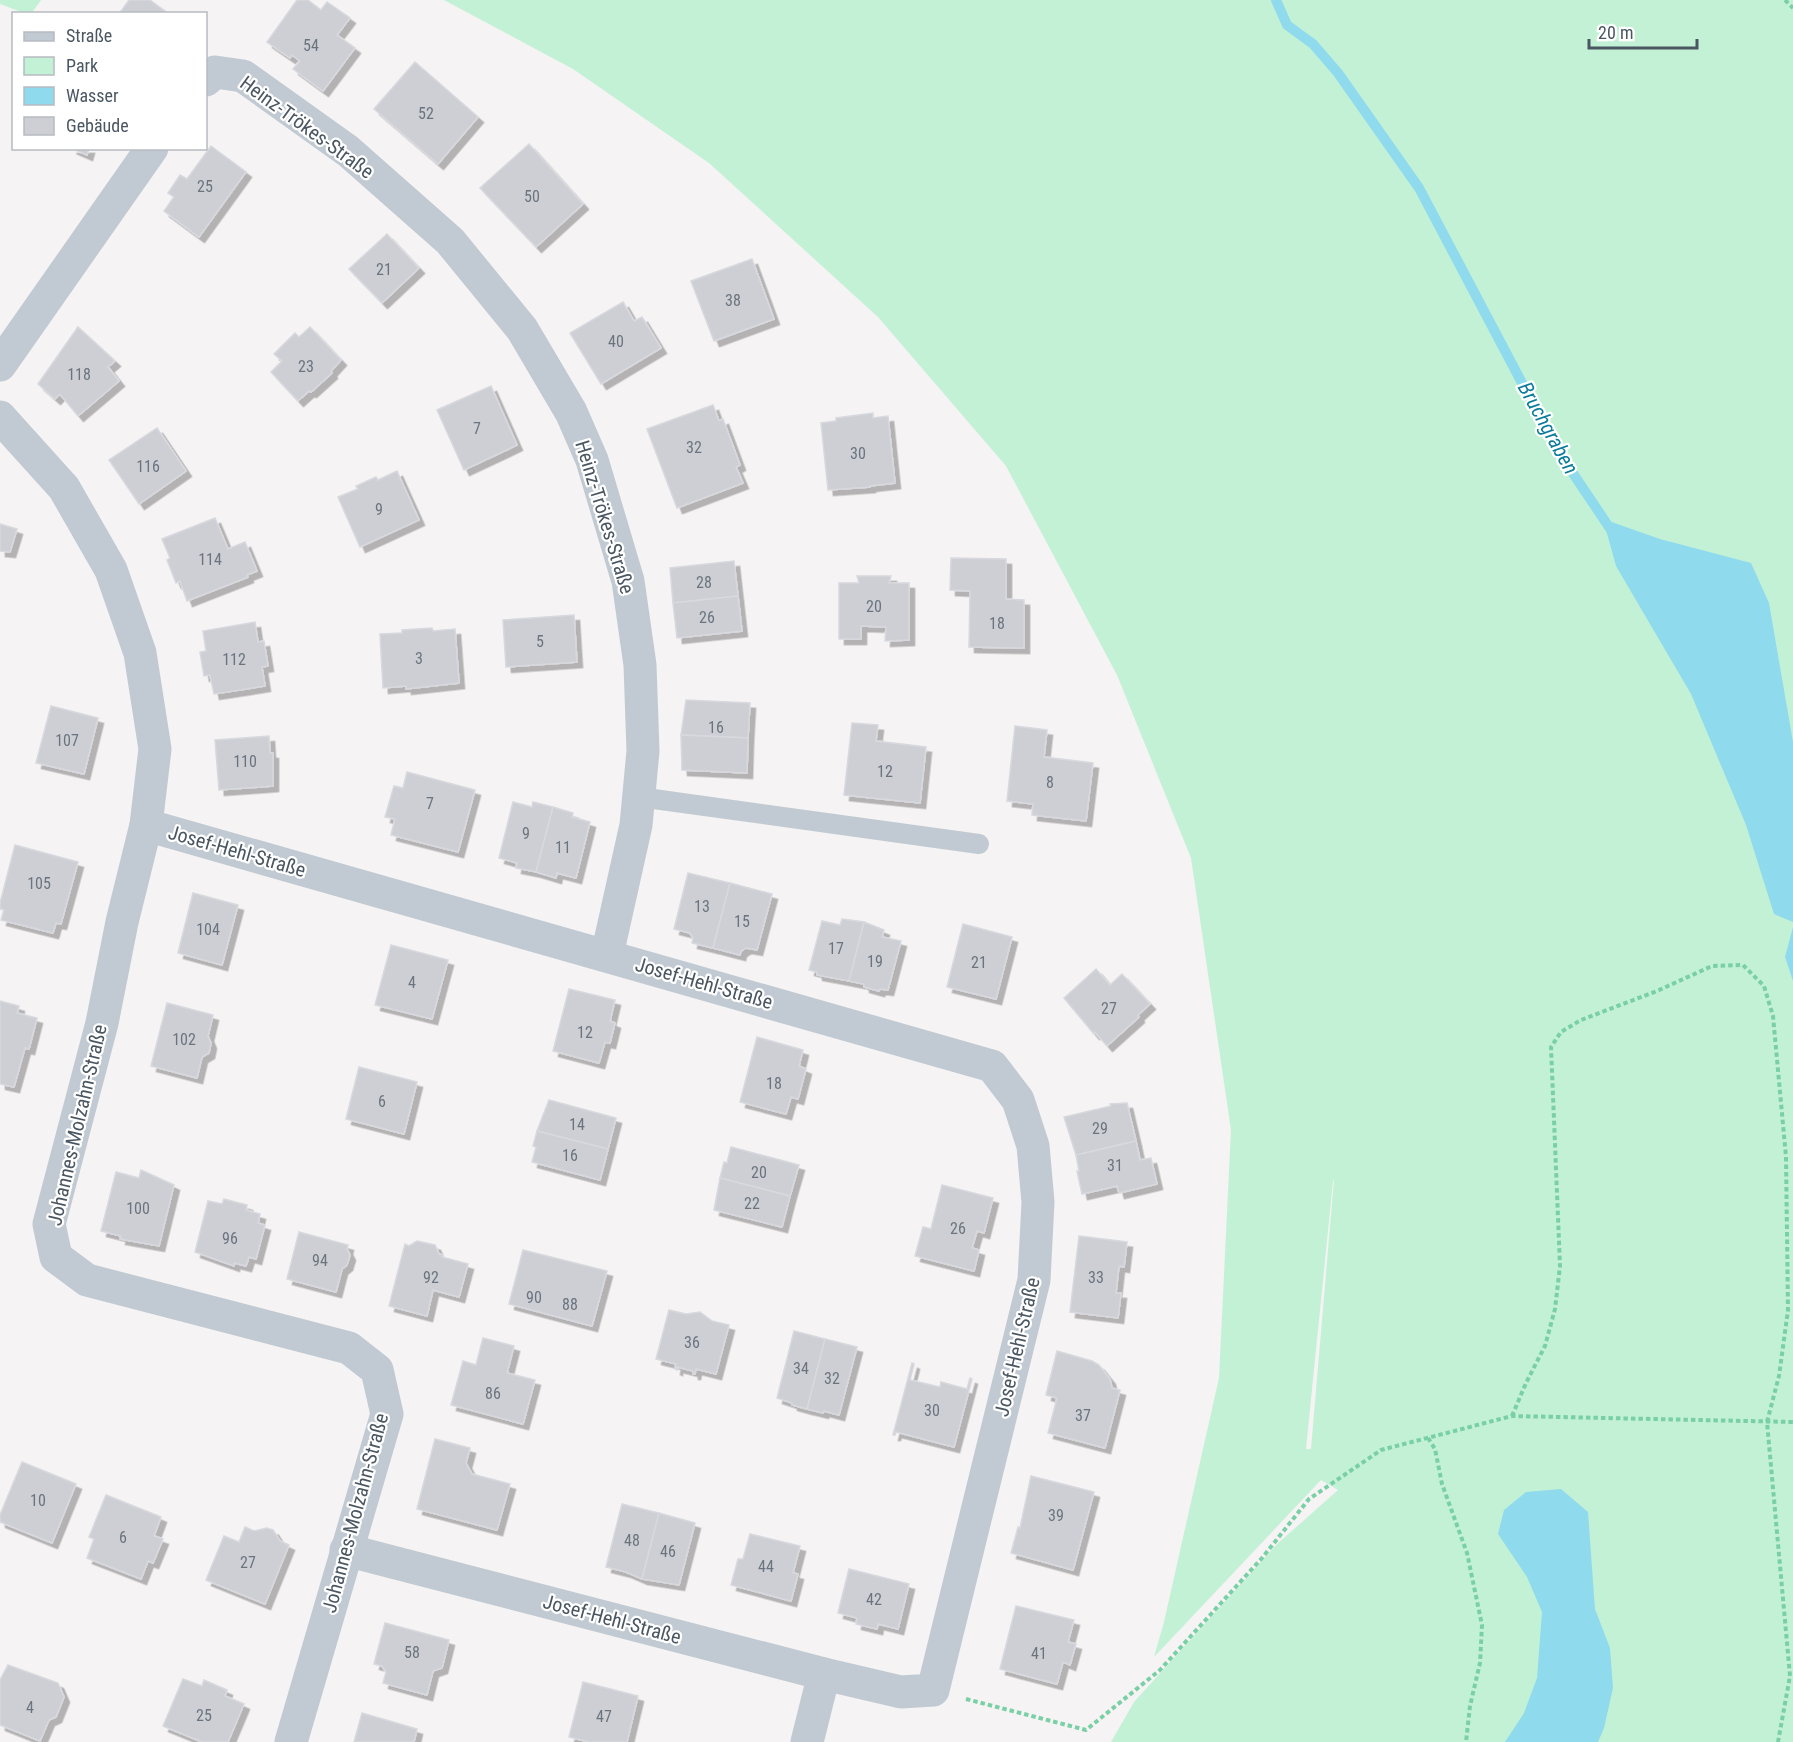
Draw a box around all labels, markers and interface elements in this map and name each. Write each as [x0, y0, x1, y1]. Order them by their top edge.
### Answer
legend [12, 12, 207, 150]
scale bar [1589, 12, 1697, 50]
text: 20 m [1598, 22, 1633, 43]
text: Straße [66, 25, 112, 46]
house number: 54 [303, 36, 319, 55]
text: Park [66, 55, 98, 76]
street label: Heinz-Trökes-Straße [236, 71, 378, 183]
text: Wasser [66, 85, 119, 106]
house number: 52 [418, 104, 434, 123]
text: Gebäude [66, 115, 129, 136]
house number: 25 [197, 177, 213, 196]
house number: 50 [524, 187, 540, 206]
house number: 21 [376, 260, 392, 279]
house number: 38 [725, 291, 741, 310]
house number: 40 [608, 332, 624, 351]
house number: 23 [298, 357, 314, 376]
house number: 118 [67, 365, 91, 384]
water label: Bruchgraben [1513, 378, 1583, 478]
house number: 7 [473, 419, 481, 438]
street label: Heinz-Trökes-Straße [570, 437, 640, 597]
house number: 32 [686, 438, 702, 457]
house number: 30 [850, 444, 866, 463]
house number: 116 [136, 457, 160, 476]
house number: 9 [375, 500, 383, 519]
house number: 114 [198, 550, 222, 569]
house number: 28 [696, 573, 712, 592]
house number: 20 [866, 597, 882, 616]
house number: 26 [699, 608, 715, 627]
house number: 18 [989, 614, 1005, 633]
house number: 5 [536, 632, 544, 651]
house number: 3 [415, 649, 423, 668]
house number: 112 [222, 650, 246, 669]
house number: 16 [708, 718, 724, 737]
house number: 107 [55, 731, 79, 750]
house number: 110 [233, 752, 257, 771]
house number: 12 [877, 762, 893, 781]
house number: 8 [1046, 773, 1054, 792]
house number: 7 [426, 794, 434, 813]
street label: Josef-Hehl-Straße [166, 820, 308, 882]
house number: 9 [522, 824, 530, 843]
house number: 11 [555, 838, 571, 857]
house number: 105 [27, 874, 51, 893]
house number: 13 [694, 897, 710, 916]
house number: 15 [734, 912, 750, 931]
house number: 104 [196, 920, 220, 939]
house number: 17 [828, 939, 844, 958]
street label: Josef-Hehl-Straße [633, 952, 775, 1014]
house number: 19 [867, 952, 883, 971]
house number: 21 [971, 953, 987, 972]
house number: 4 [408, 973, 416, 992]
house number: 27 [1101, 999, 1117, 1018]
street label: Johannes-Molzahn-Straße [42, 1022, 112, 1228]
house number: 12 [577, 1023, 593, 1042]
house number: 102 [172, 1030, 196, 1049]
house number: 18 [766, 1074, 782, 1093]
house number: 6 [378, 1092, 386, 1111]
house number: 14 [569, 1115, 585, 1134]
house number: 29 [1092, 1119, 1108, 1138]
house number: 16 [562, 1146, 578, 1165]
house number: 31 [1107, 1156, 1123, 1175]
house number: 20 [751, 1163, 767, 1182]
house number: 22 [744, 1194, 760, 1213]
house number: 100 [126, 1199, 150, 1218]
house number: 26 [950, 1219, 966, 1238]
house number: 96 [222, 1229, 238, 1248]
house number: 94 [312, 1251, 328, 1270]
house number: 92 [423, 1268, 439, 1287]
house number: 33 [1088, 1268, 1104, 1287]
street label: Josef-Hehl-Straße [989, 1275, 1045, 1419]
house number: 90 [526, 1288, 542, 1307]
house number: 88 [562, 1295, 578, 1314]
house number: 36 [684, 1333, 700, 1352]
house number: 34 [793, 1359, 809, 1378]
house number: 32 [824, 1369, 840, 1388]
house number: 86 [485, 1384, 501, 1403]
house number: 30 [924, 1401, 940, 1420]
house number: 37 [1075, 1406, 1091, 1425]
street label: Johannes-Molzahn-Straße [317, 1411, 393, 1615]
house number: 10 [30, 1491, 46, 1510]
house number: 39 [1048, 1506, 1064, 1525]
house number: 6 [119, 1528, 127, 1547]
house number: 48 [624, 1531, 640, 1550]
house number: 46 [660, 1542, 676, 1561]
house number: 27 [240, 1553, 256, 1572]
house number: 44 [758, 1557, 774, 1576]
street label: Josef-Hehl-Straße [540, 1589, 684, 1649]
house number: 42 [866, 1590, 882, 1609]
house number: 58 [404, 1643, 420, 1662]
house number: 41 [1031, 1644, 1047, 1663]
house number: 4 [26, 1698, 34, 1717]
house number: 25 [196, 1706, 212, 1725]
house number: 47 [596, 1707, 612, 1726]

